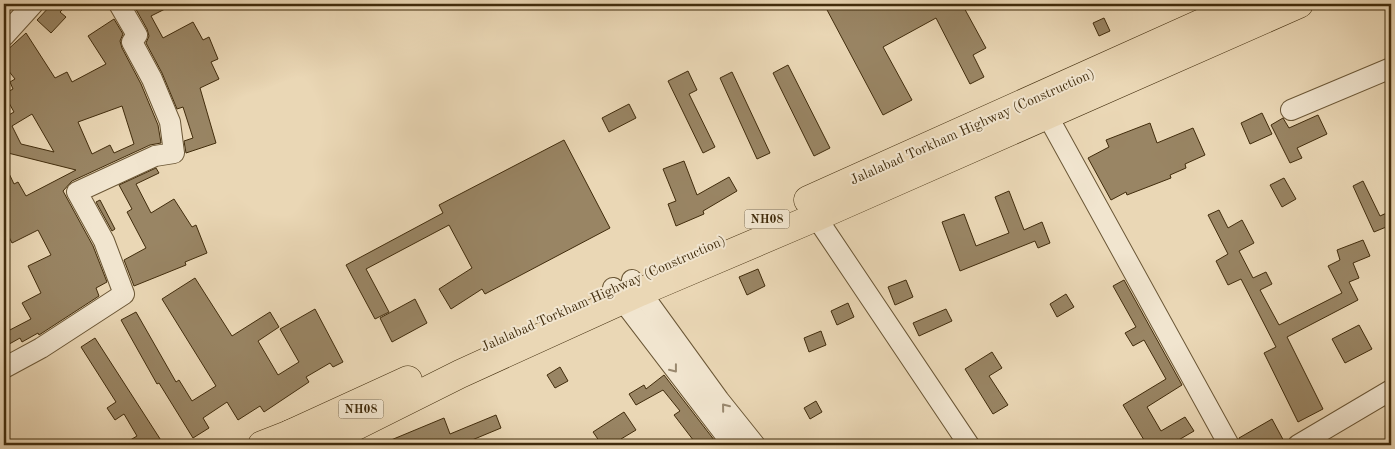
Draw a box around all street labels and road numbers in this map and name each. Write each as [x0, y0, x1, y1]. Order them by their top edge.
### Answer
street label: Jalalabad Torkham Highway (Construction) [848, 66, 1097, 187]
road number: NH08 [744, 210, 790, 228]
street label: Jalalabad Torkham Highway (Construction) [479, 233, 728, 354]
road number: NH08 [338, 399, 384, 418]

